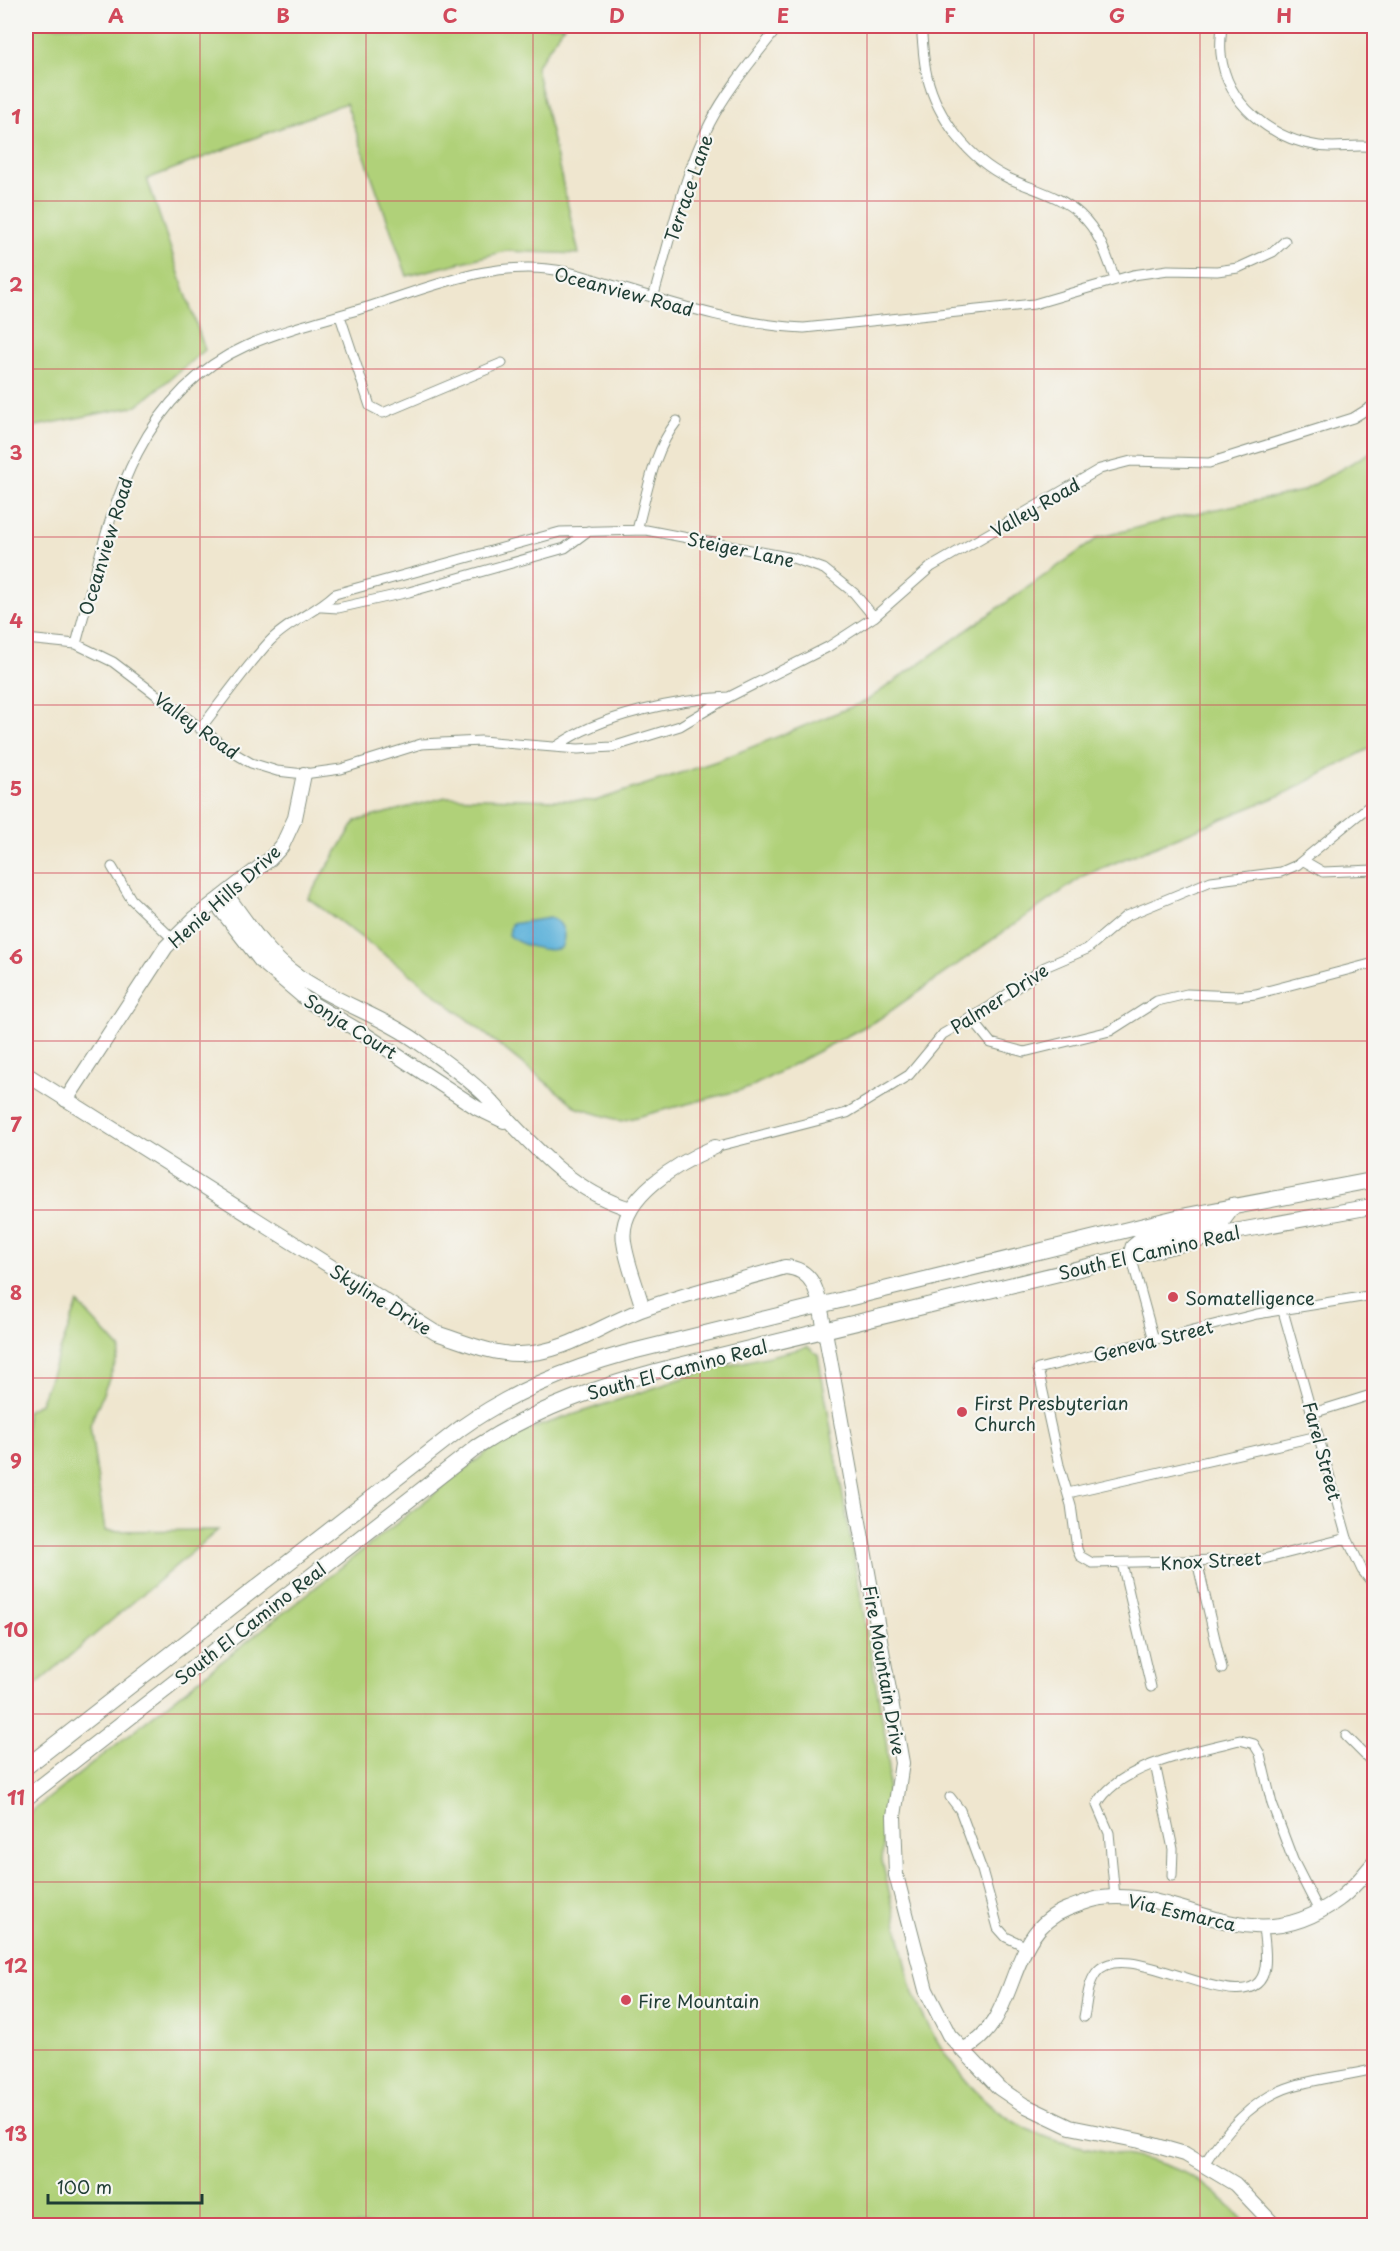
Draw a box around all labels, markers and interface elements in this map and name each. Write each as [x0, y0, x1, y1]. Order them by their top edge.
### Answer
text: A [108, 0, 124, 30]
text: B [276, 0, 290, 30]
text: C [442, 0, 458, 30]
text: D [609, 0, 625, 30]
text: E [777, 0, 789, 30]
text: F [944, 0, 956, 30]
text: G [1109, 0, 1125, 30]
text: H [1276, 0, 1292, 30]
text: 1 [11, 101, 21, 131]
street label: Terrace Lane [657, 131, 719, 245]
street label: Oceanview Road [551, 259, 697, 323]
text: 2 [9, 269, 23, 299]
text: 3 [9, 437, 23, 467]
street label: Valley Road [985, 471, 1085, 543]
street label: Oceanview Road [71, 474, 139, 618]
street label: Steiger Lane [685, 525, 797, 573]
text: 4 [9, 605, 23, 635]
street label: Valley Road [149, 685, 245, 765]
text: 5 [10, 773, 22, 803]
street label: Henie Hills Drive [162, 838, 286, 954]
text: 6 [9, 941, 23, 971]
street label: Palmer Drive [945, 956, 1053, 1040]
street label: Sonja Court [299, 987, 403, 1065]
text: 7 [10, 1109, 22, 1139]
street label: South El Camino Real [1056, 1218, 1242, 1286]
street label: Skyline Drive [325, 1257, 437, 1341]
text: 8 [10, 1277, 22, 1307]
place label: Somatelligence [1185, 1284, 1315, 1311]
marker: Somatelligence [1166, 1290, 1180, 1304]
street label: Geneva Street [1090, 1312, 1216, 1368]
street label: South El Camino Real [584, 1332, 770, 1406]
place label: First Presbyterian Church [974, 1389, 1129, 1437]
street label: Farel Street [1297, 1398, 1349, 1504]
marker: First Presbyterian Church [955, 1405, 969, 1419]
text: 9 [10, 1445, 22, 1475]
street label: Knox Street [1160, 1544, 1262, 1576]
street label: South El Camino Real [169, 1555, 331, 1691]
street label: Fire Mountain Drive [857, 1583, 913, 1757]
text: 10 [4, 1614, 28, 1644]
text: 11 [7, 1782, 25, 1812]
street label: Via Esmarca [1125, 1886, 1239, 1938]
text: 12 [4, 1950, 28, 1980]
place label: Fire Mountain [638, 1987, 759, 2014]
marker: Fire Mountain [619, 1993, 633, 2007]
text: 13 [5, 2118, 27, 2148]
scale bar [48, 2167, 202, 2205]
text: 100 m [57, 2173, 112, 2200]

